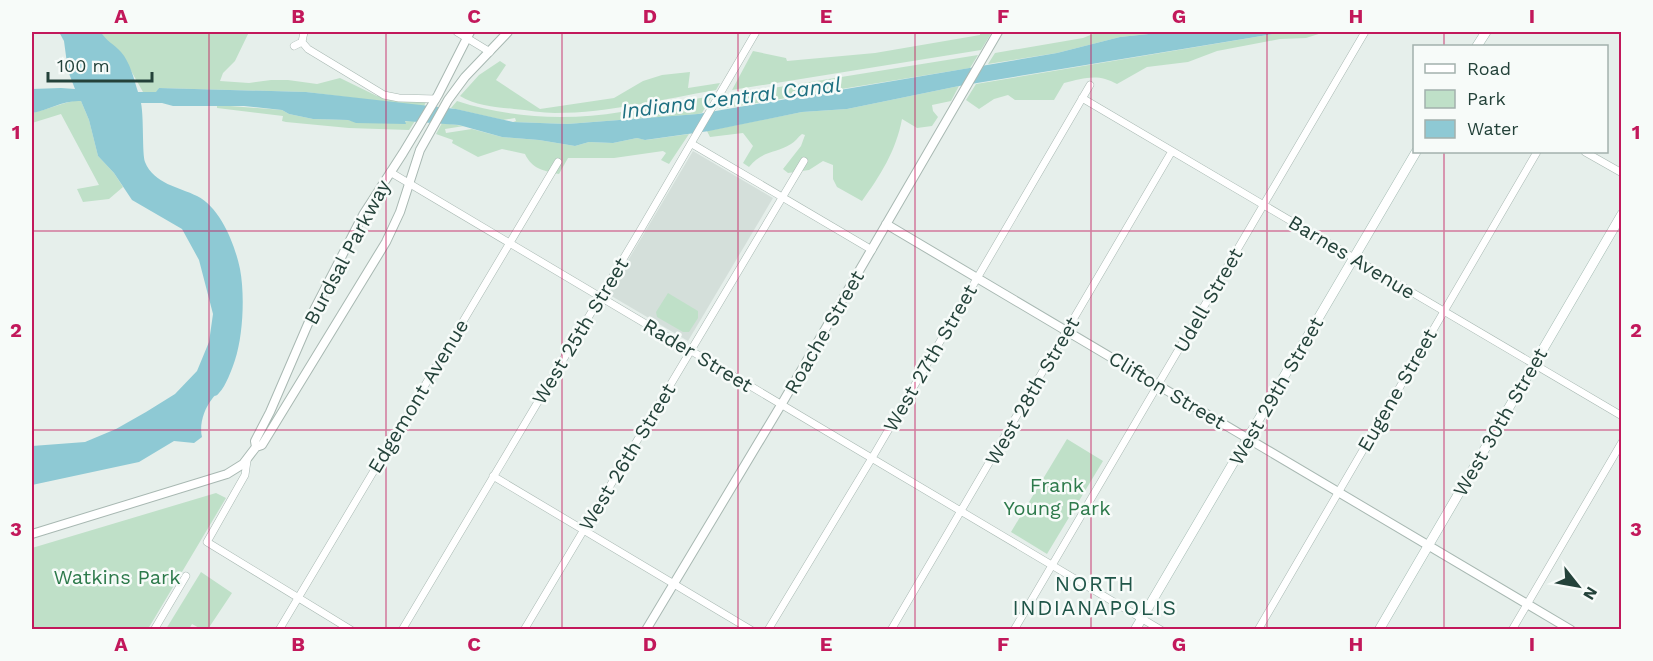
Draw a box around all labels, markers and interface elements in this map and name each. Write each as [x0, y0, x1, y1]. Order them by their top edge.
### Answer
text: A [114, 4, 128, 28]
text: B [291, 4, 305, 28]
text: C [467, 4, 481, 28]
text: D [643, 4, 657, 28]
text: E [820, 4, 832, 28]
text: F [997, 4, 1009, 28]
text: G [1172, 4, 1186, 28]
text: H [1349, 4, 1363, 28]
text: I [1529, 4, 1535, 28]
scale bar [48, 45, 152, 83]
legend [1413, 45, 1608, 153]
text: 100 m [57, 55, 110, 76]
text: Road [1467, 58, 1511, 79]
water label: Indiana Central Canal [620, 72, 842, 123]
text: Park [1467, 88, 1506, 109]
text: Water [1467, 118, 1519, 139]
text: 1 [12, 120, 20, 144]
text: 1 [1632, 120, 1640, 144]
street label: Burdsal Parkway [299, 175, 396, 328]
street label: Barnes Avenue [1284, 210, 1420, 304]
street label: Udell Street [1168, 243, 1248, 357]
street label: West 25th Street [527, 253, 634, 409]
street label: Roache Street [779, 266, 869, 398]
street label: West 27th Street [878, 280, 982, 436]
street label: West 28th Street [980, 312, 1085, 470]
street label: West 29th Street [1224, 312, 1329, 470]
street label: Rader Street [639, 313, 758, 397]
street label: Edgemont Avenue [363, 315, 473, 477]
text: 2 [10, 318, 22, 342]
text: 2 [1630, 318, 1642, 342]
street label: Eugene Street [1352, 324, 1442, 456]
street label: West 30th Street [1448, 343, 1553, 501]
street label: Clifton Street [1104, 346, 1230, 435]
street label: West 26th Street [574, 379, 681, 535]
park label: Frank Young Park [1003, 473, 1111, 520]
text: 3 [10, 517, 22, 541]
text: 3 [1630, 517, 1642, 541]
north arrow [1548, 556, 1608, 616]
park label: Watkins Park [53, 565, 181, 589]
district label: NORTH INDIANAPOLIS [1013, 571, 1177, 620]
text: N [1579, 583, 1602, 603]
text: A [114, 632, 128, 656]
text: B [291, 632, 305, 656]
text: C [467, 632, 481, 656]
text: D [643, 632, 657, 656]
text: E [820, 632, 832, 656]
text: F [997, 632, 1009, 656]
text: G [1172, 632, 1186, 656]
text: H [1349, 632, 1363, 656]
text: I [1529, 632, 1535, 656]

